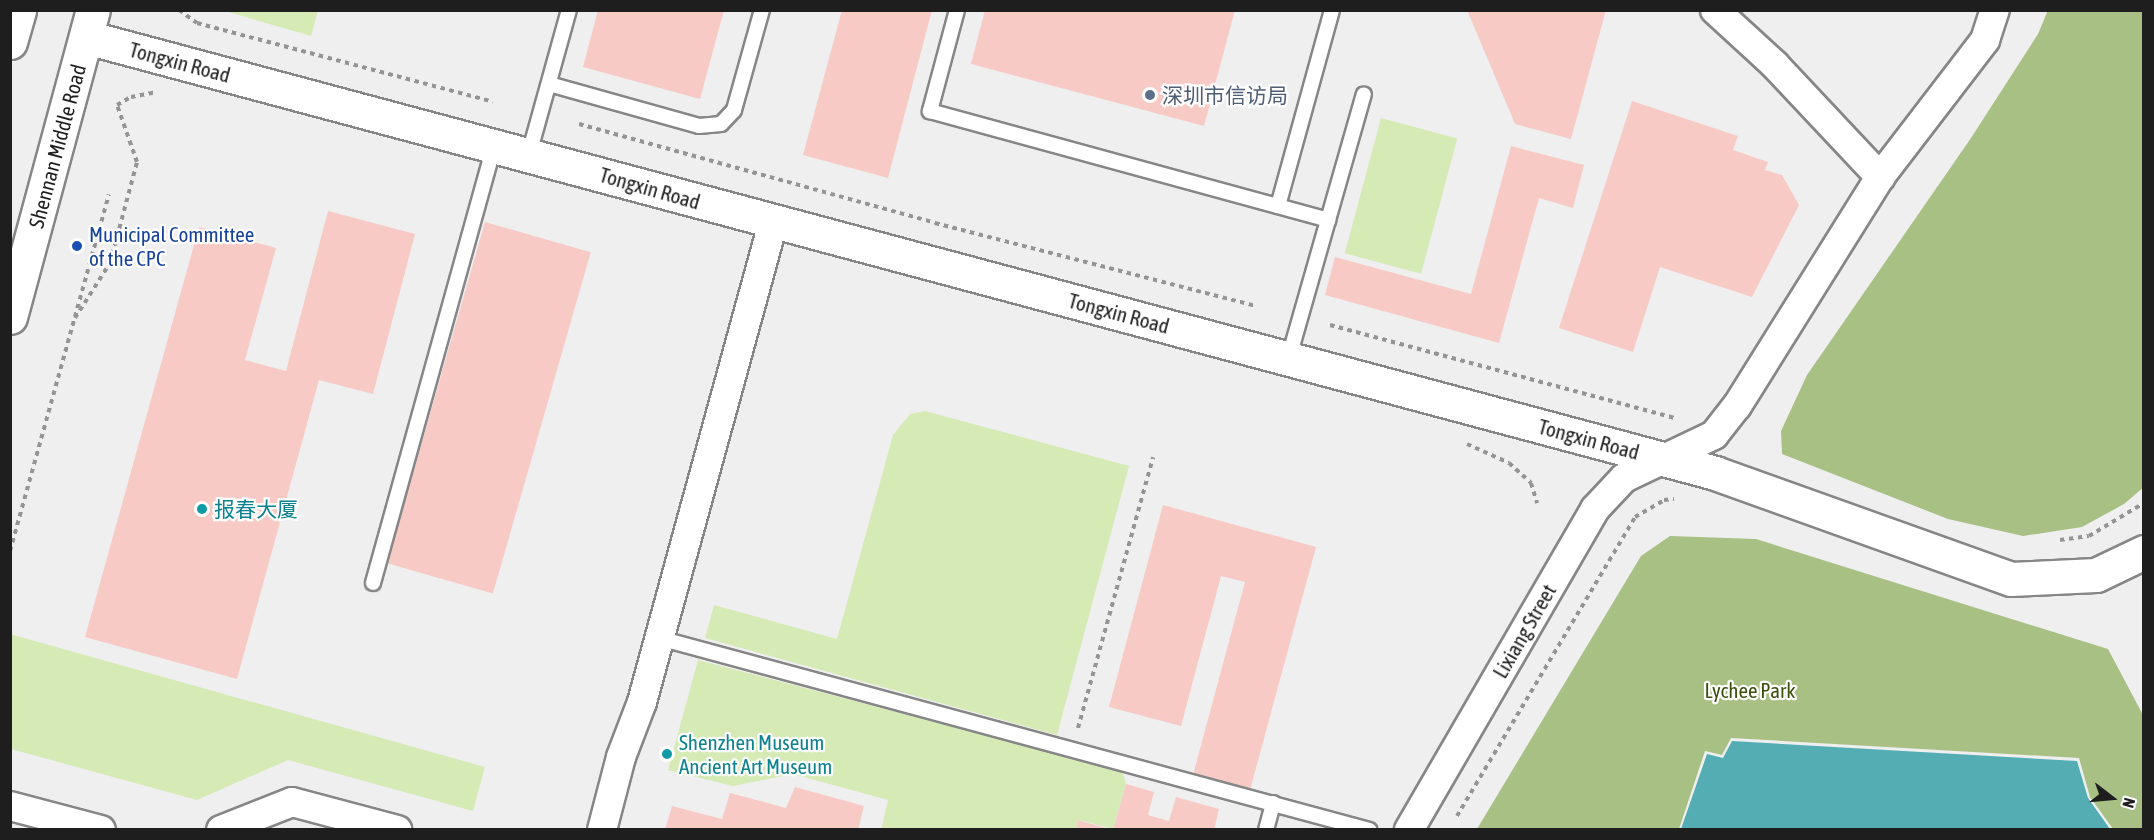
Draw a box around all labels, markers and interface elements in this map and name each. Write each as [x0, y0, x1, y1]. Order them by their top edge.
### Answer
street label: Tongxin Road [127, 36, 233, 88]
street label: Shennan Middle Road [23, 61, 91, 231]
place label: 深圳市信访局 [1162, 82, 1288, 108]
marker: 深圳市信访局 [1143, 88, 1157, 102]
street label: Tongxin Road [597, 162, 703, 214]
place label: Municipal Committee of the CPC [89, 221, 254, 271]
marker: Municipal Committee of the CPC [70, 239, 84, 253]
street label: Tongxin Road [1066, 287, 1172, 339]
street label: Tongxin Road [1536, 413, 1642, 465]
place label: 报春大厦 [214, 496, 298, 522]
marker: 报春大厦 [195, 502, 209, 516]
street label: Lixiang Street [1487, 580, 1561, 682]
park label: Lychee Park [1705, 677, 1795, 703]
place label: Shenzhen Museum Ancient Art Museum [679, 729, 832, 779]
marker: Shenzhen Museum Ancient Art Museum [660, 747, 674, 761]
north arrow [2082, 768, 2142, 828]
text: N [2119, 796, 2139, 810]

